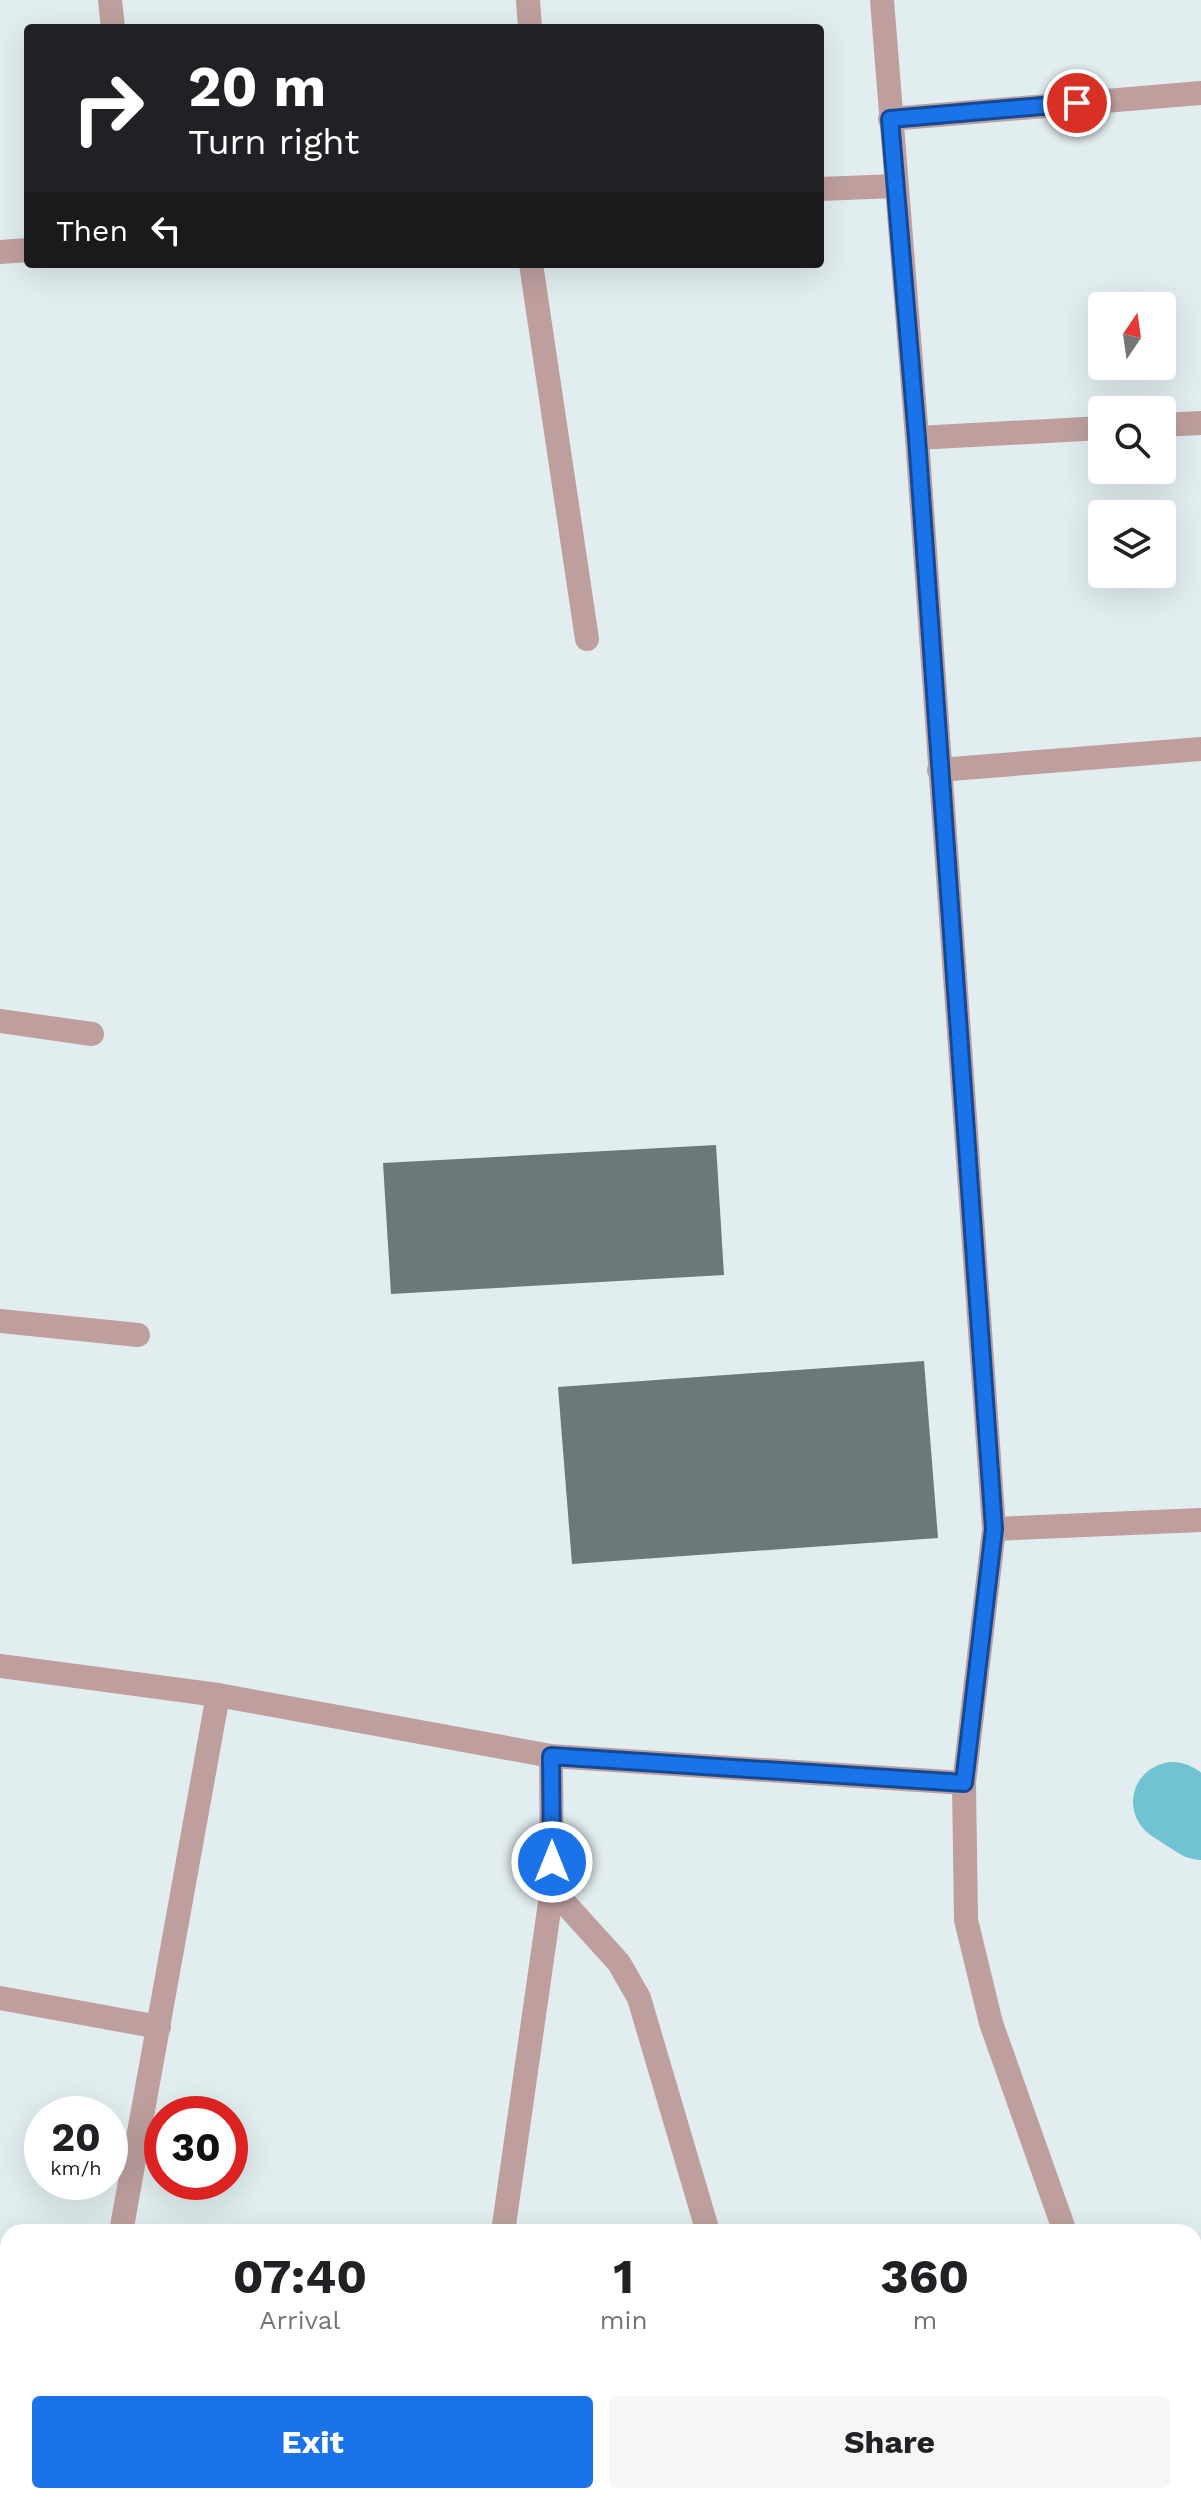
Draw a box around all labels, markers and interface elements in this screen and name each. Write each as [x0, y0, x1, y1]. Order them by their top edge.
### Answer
text: 20 m [188, 54, 326, 120]
icon: right [56, 56, 160, 160]
pin [1043, 69, 1111, 137]
icon: arrive [1055, 81, 1099, 125]
text: Turn right [188, 121, 359, 163]
icon: left [144, 208, 188, 252]
text: Then [56, 213, 128, 248]
north arrow [1088, 292, 1176, 380]
map controls [1088, 292, 1176, 588]
button: search [1088, 396, 1176, 484]
button: layers [1088, 500, 1176, 588]
position arrow [510, 1820, 594, 1904]
speed limit sign: 30 [144, 2096, 248, 2200]
text: 20 [51, 2114, 101, 2161]
text: km/h [50, 2156, 102, 2180]
text: 07:40 [233, 2248, 367, 2305]
text: 1 [613, 2248, 634, 2305]
text: 360 [880, 2248, 969, 2305]
text: Arrival [259, 2305, 340, 2335]
text: min [600, 2305, 648, 2335]
text: m [912, 2305, 937, 2335]
button: Exit [32, 2396, 593, 2488]
button: Share [609, 2396, 1170, 2488]

